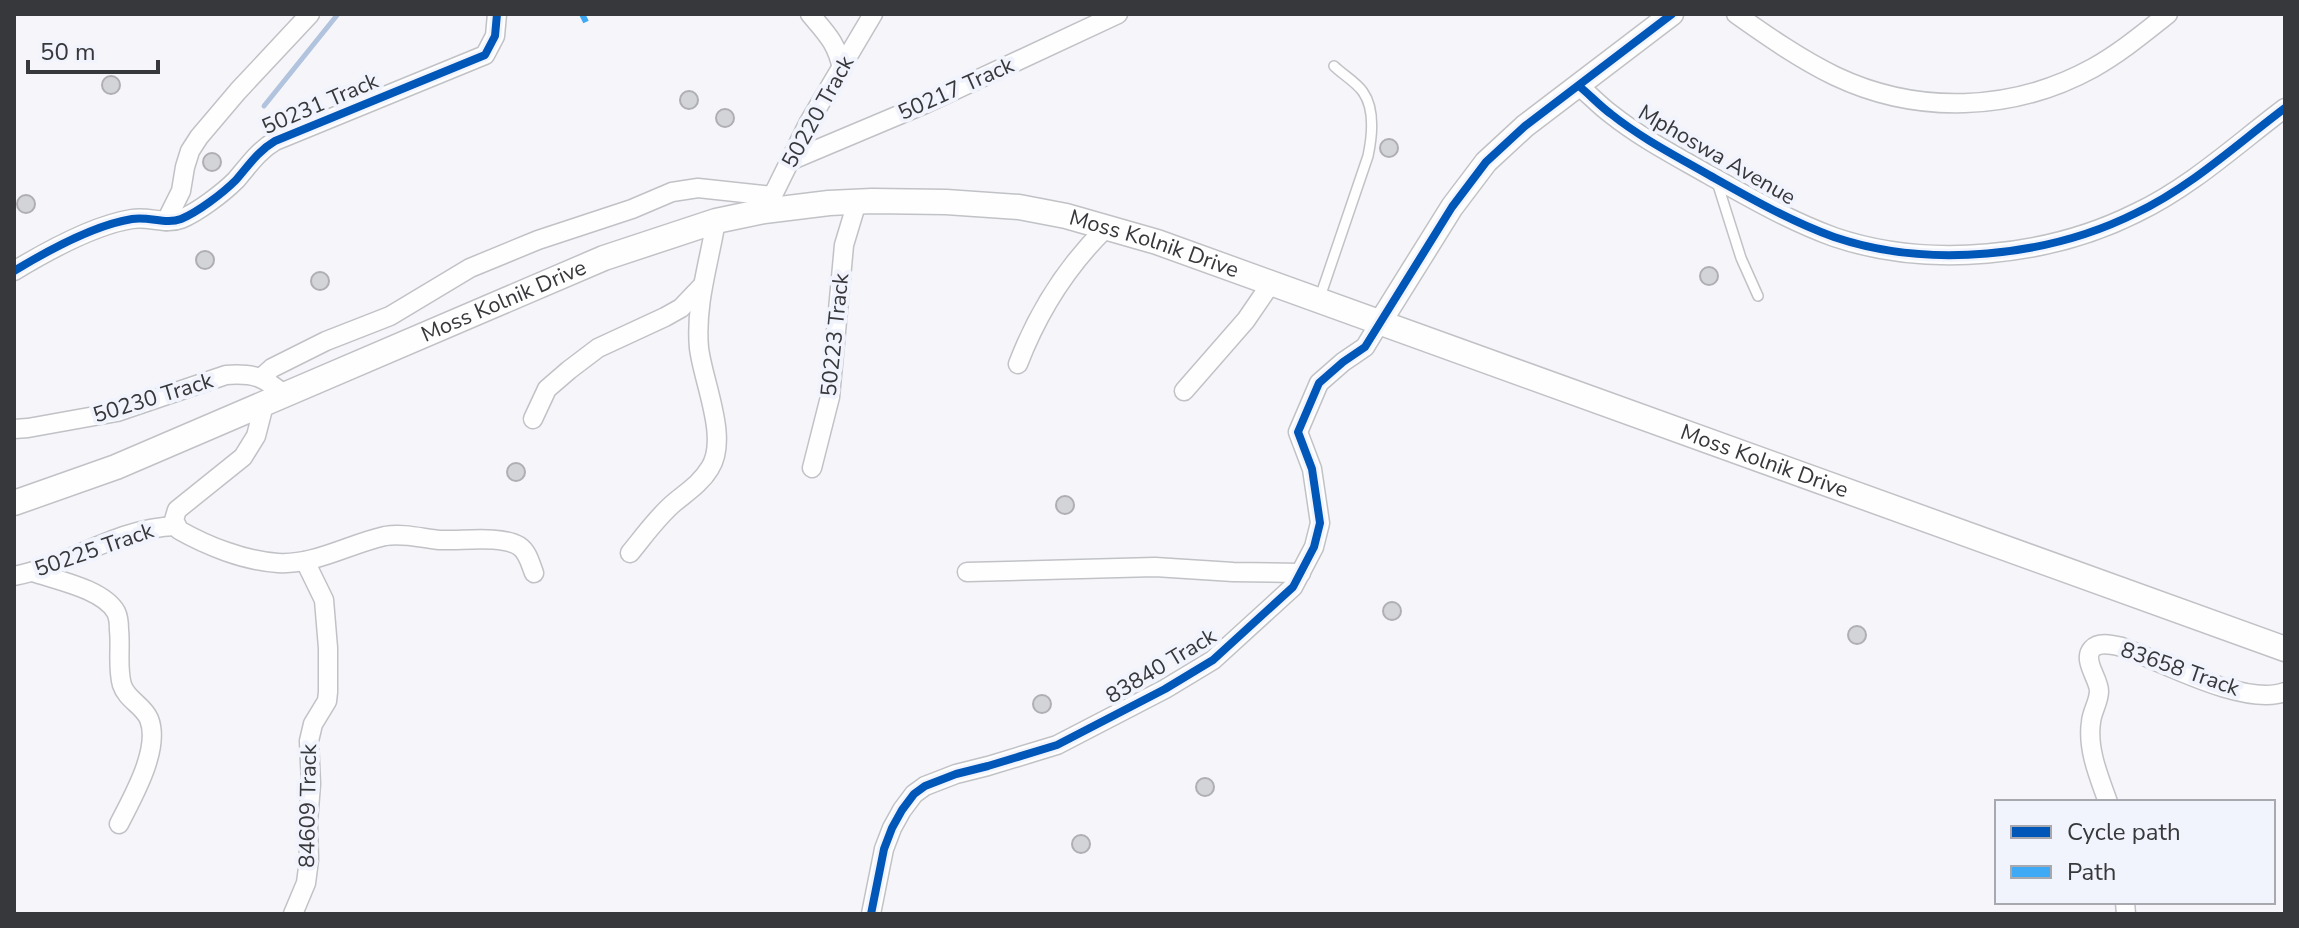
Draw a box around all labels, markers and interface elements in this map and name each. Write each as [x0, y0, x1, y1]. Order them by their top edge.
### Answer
scale bar [28, 24, 158, 74]
text: 50 m [40, 36, 96, 68]
street label: 50220 Track [775, 50, 862, 173]
street label: 50217 Track [893, 50, 1020, 128]
street label: 50231 Track [257, 66, 384, 142]
street label: Mphoswa Avenue [1633, 98, 1801, 212]
street label: Moss Kolnik Drive [1066, 203, 1243, 285]
street label: Moss Kolnik Drive [417, 252, 591, 349]
street label: 50223 Track [814, 271, 856, 398]
street label: 50230 Track [89, 365, 218, 430]
street label: Moss Kolnik Drive [1676, 417, 1853, 505]
street label: 50225 Track [31, 515, 158, 584]
street label: 83840 Track [1100, 621, 1223, 711]
street label: 83658 Track [2117, 635, 2244, 704]
street label: 84609 Track [292, 743, 324, 868]
legend [1995, 800, 2275, 904]
text: Cycle path [2067, 816, 2181, 848]
text: Path [2067, 856, 2116, 888]

